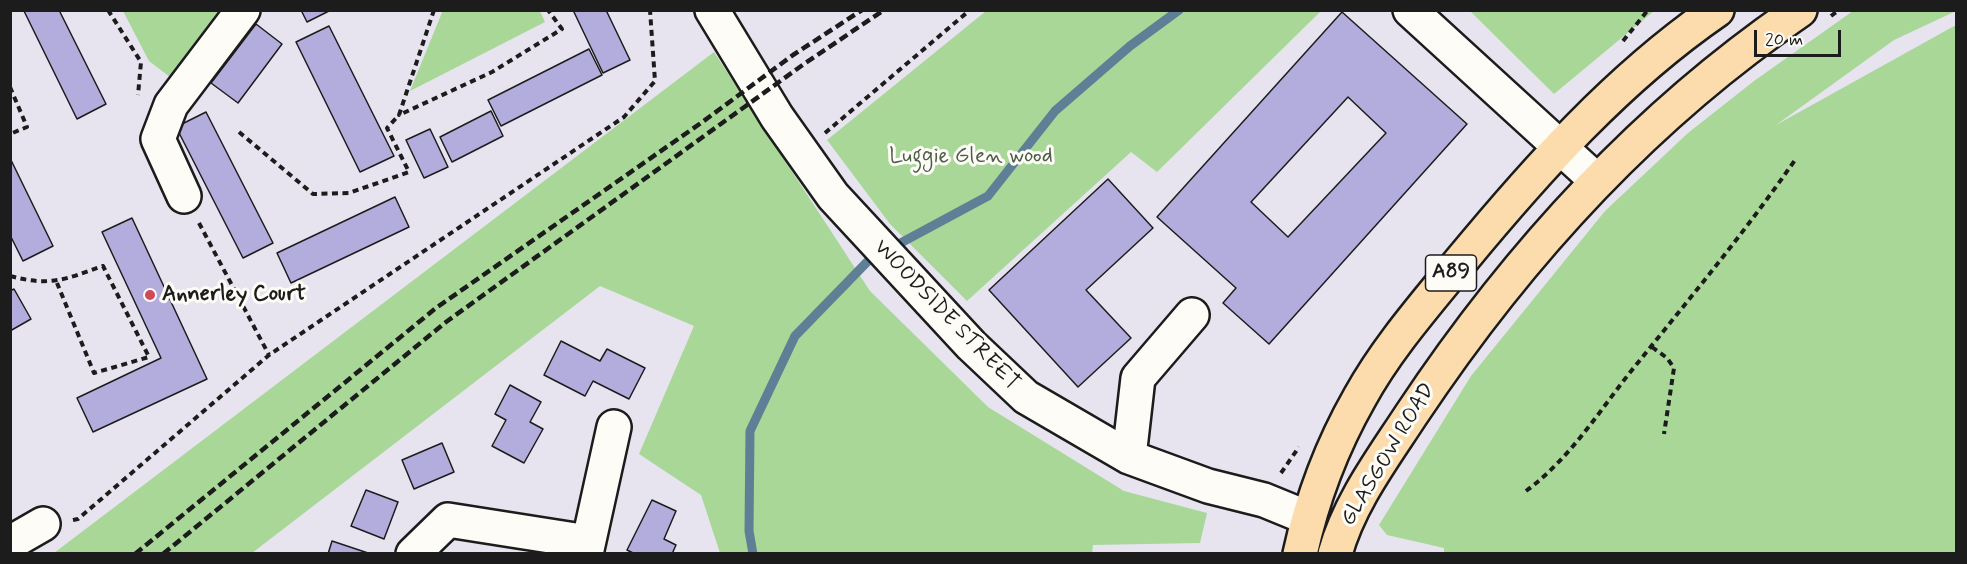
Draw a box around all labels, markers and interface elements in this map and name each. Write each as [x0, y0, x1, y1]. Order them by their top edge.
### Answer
scale bar [1757, 18, 1844, 56]
text: 20 m [1765, 28, 1803, 52]
park label: Luggie Glen wood [889, 144, 1053, 170]
street label: WOODSIDE STREET [867, 235, 1025, 397]
road number: A89 [1426, 255, 1476, 291]
place label: Annerley Court [162, 282, 306, 308]
marker: Annerley Court [143, 288, 157, 302]
street label: GLASGOW ROAD [1336, 379, 1442, 531]

